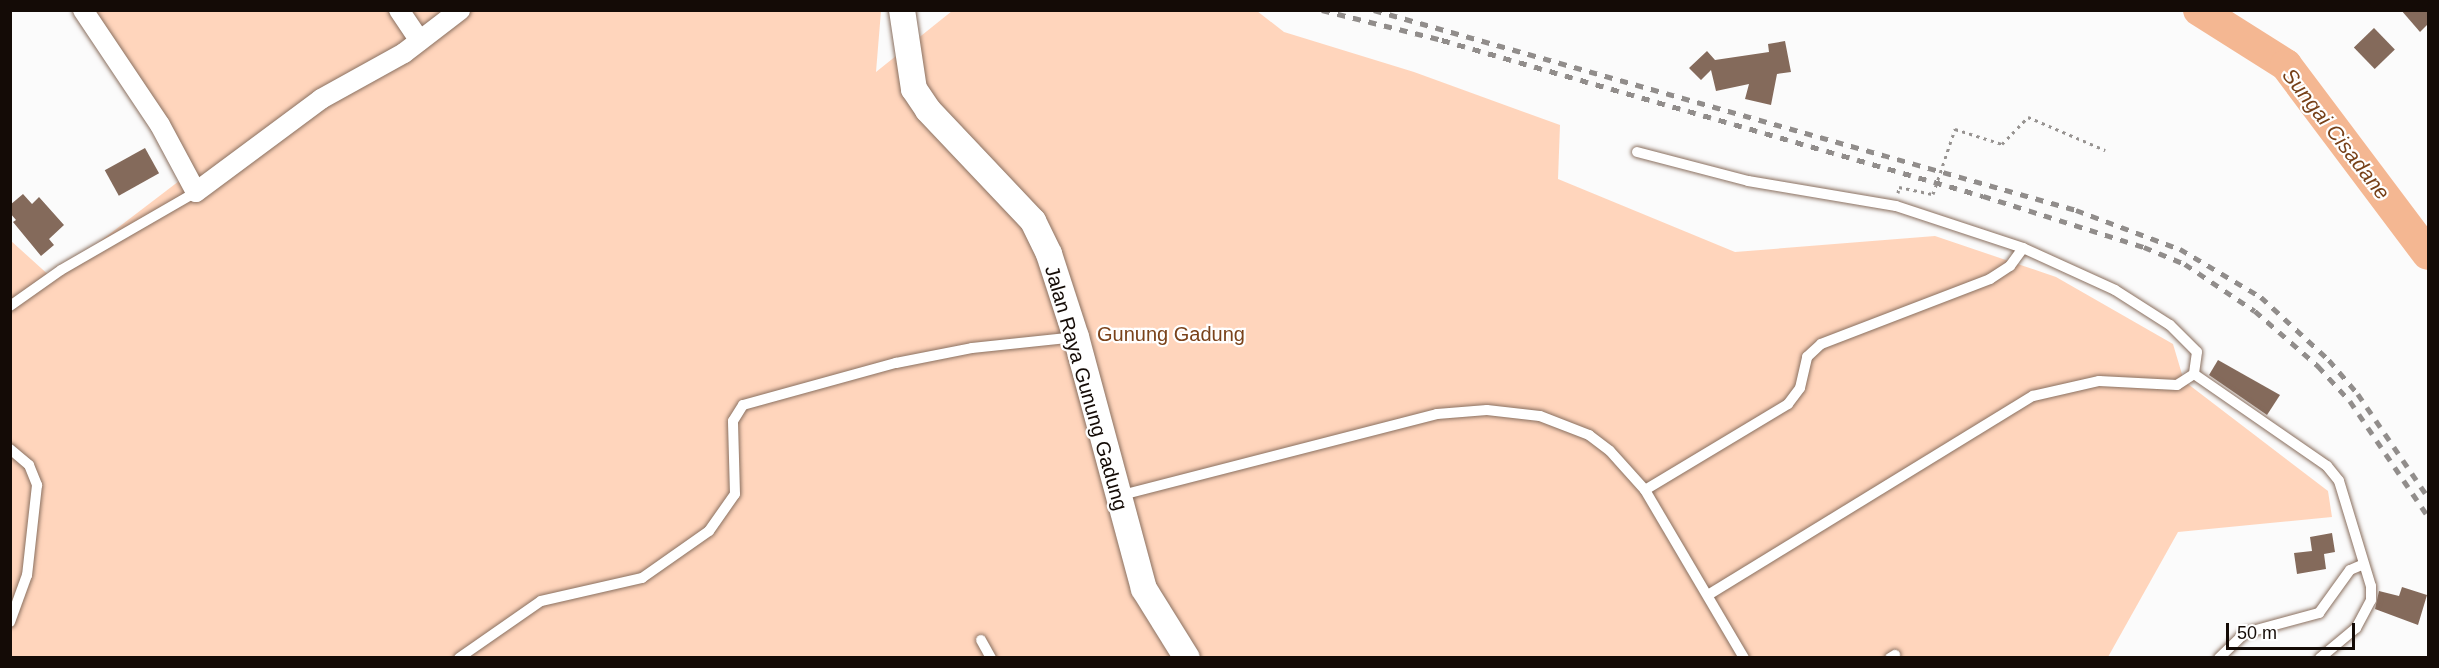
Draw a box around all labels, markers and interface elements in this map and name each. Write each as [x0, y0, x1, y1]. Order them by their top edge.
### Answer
water label: Sungai Cisadane [2277, 63, 2395, 205]
street label: Jalan Raya Gunung Gadung [1040, 263, 1132, 513]
park label: Gunung Gadung [1097, 322, 1245, 346]
scale bar [2229, 611, 2358, 649]
text: 50 m [2237, 623, 2277, 643]

